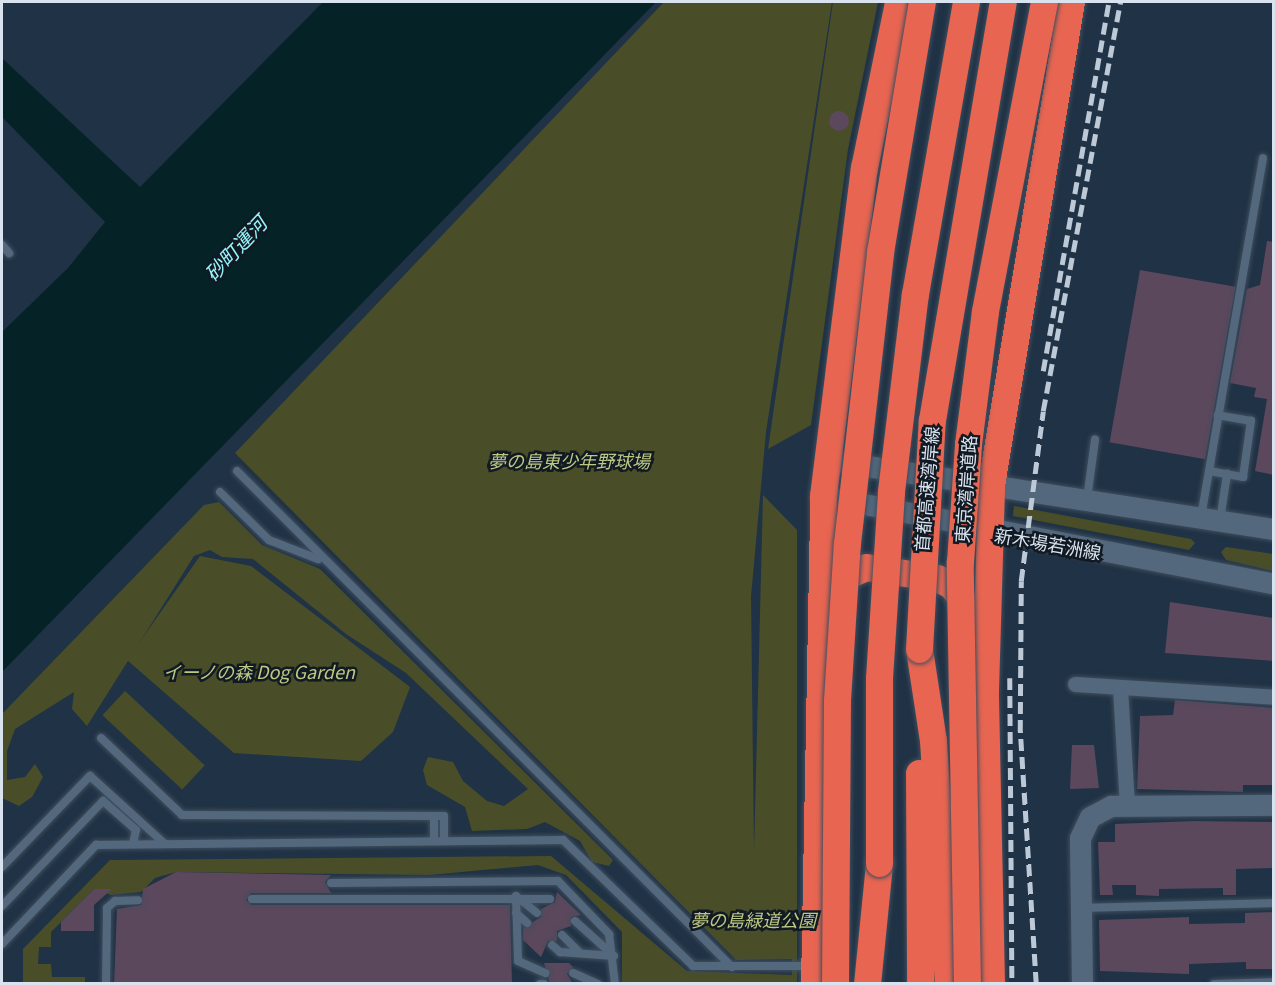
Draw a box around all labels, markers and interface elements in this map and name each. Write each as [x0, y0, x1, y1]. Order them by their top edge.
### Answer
water label: 砂町運河 [199, 211, 271, 285]
street label: 首都高速湾岸線 [910, 425, 942, 553]
street label: 東京湾岸道路 [950, 434, 980, 544]
park label: 夢の島東少年野球場 [488, 449, 650, 471]
street label: 新木場若洲線 [993, 523, 1103, 563]
park label: イーノの森 Dog Garden [163, 660, 355, 682]
park label: 夢の島緑道公園 [690, 908, 816, 930]

